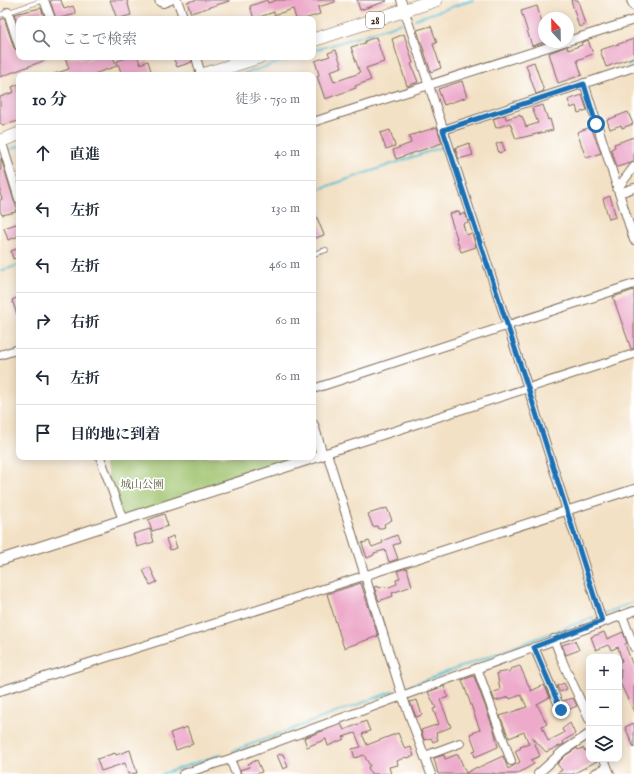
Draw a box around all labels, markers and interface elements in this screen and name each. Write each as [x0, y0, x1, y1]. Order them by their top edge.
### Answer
road number: 28 [366, 12, 384, 28]
north arrow [538, 12, 574, 48]
search box [16, 16, 316, 60]
icon: search [30, 27, 52, 49]
text: ここで検索 [62, 30, 137, 49]
text: 10 分 [32, 90, 67, 111]
text: 徒歩 · 750 m [235, 91, 300, 108]
route start [587, 115, 605, 133]
icon: ahead [32, 142, 54, 164]
text: 40 m [274, 144, 300, 161]
text: 直進 [70, 145, 100, 164]
icon: left [32, 198, 54, 220]
text: 130 m [271, 200, 300, 217]
text: 左折 [70, 201, 100, 220]
icon: left [32, 254, 54, 276]
text: 460 m [269, 256, 300, 273]
text: 左折 [70, 257, 100, 276]
icon: right [32, 310, 54, 332]
text: 60 m [275, 312, 300, 329]
text: 右折 [70, 313, 100, 332]
icon: left [32, 366, 54, 388]
text: 60 m [275, 368, 300, 385]
text: 左折 [70, 369, 100, 388]
icon: arrive [32, 422, 54, 444]
text: 目的地に到着 [70, 425, 160, 444]
park label: 城山公園 [120, 478, 164, 492]
map controls [586, 654, 622, 762]
button: + [586, 654, 622, 690]
button: − [586, 690, 622, 726]
route end [552, 701, 570, 719]
button: layers [586, 726, 622, 762]

